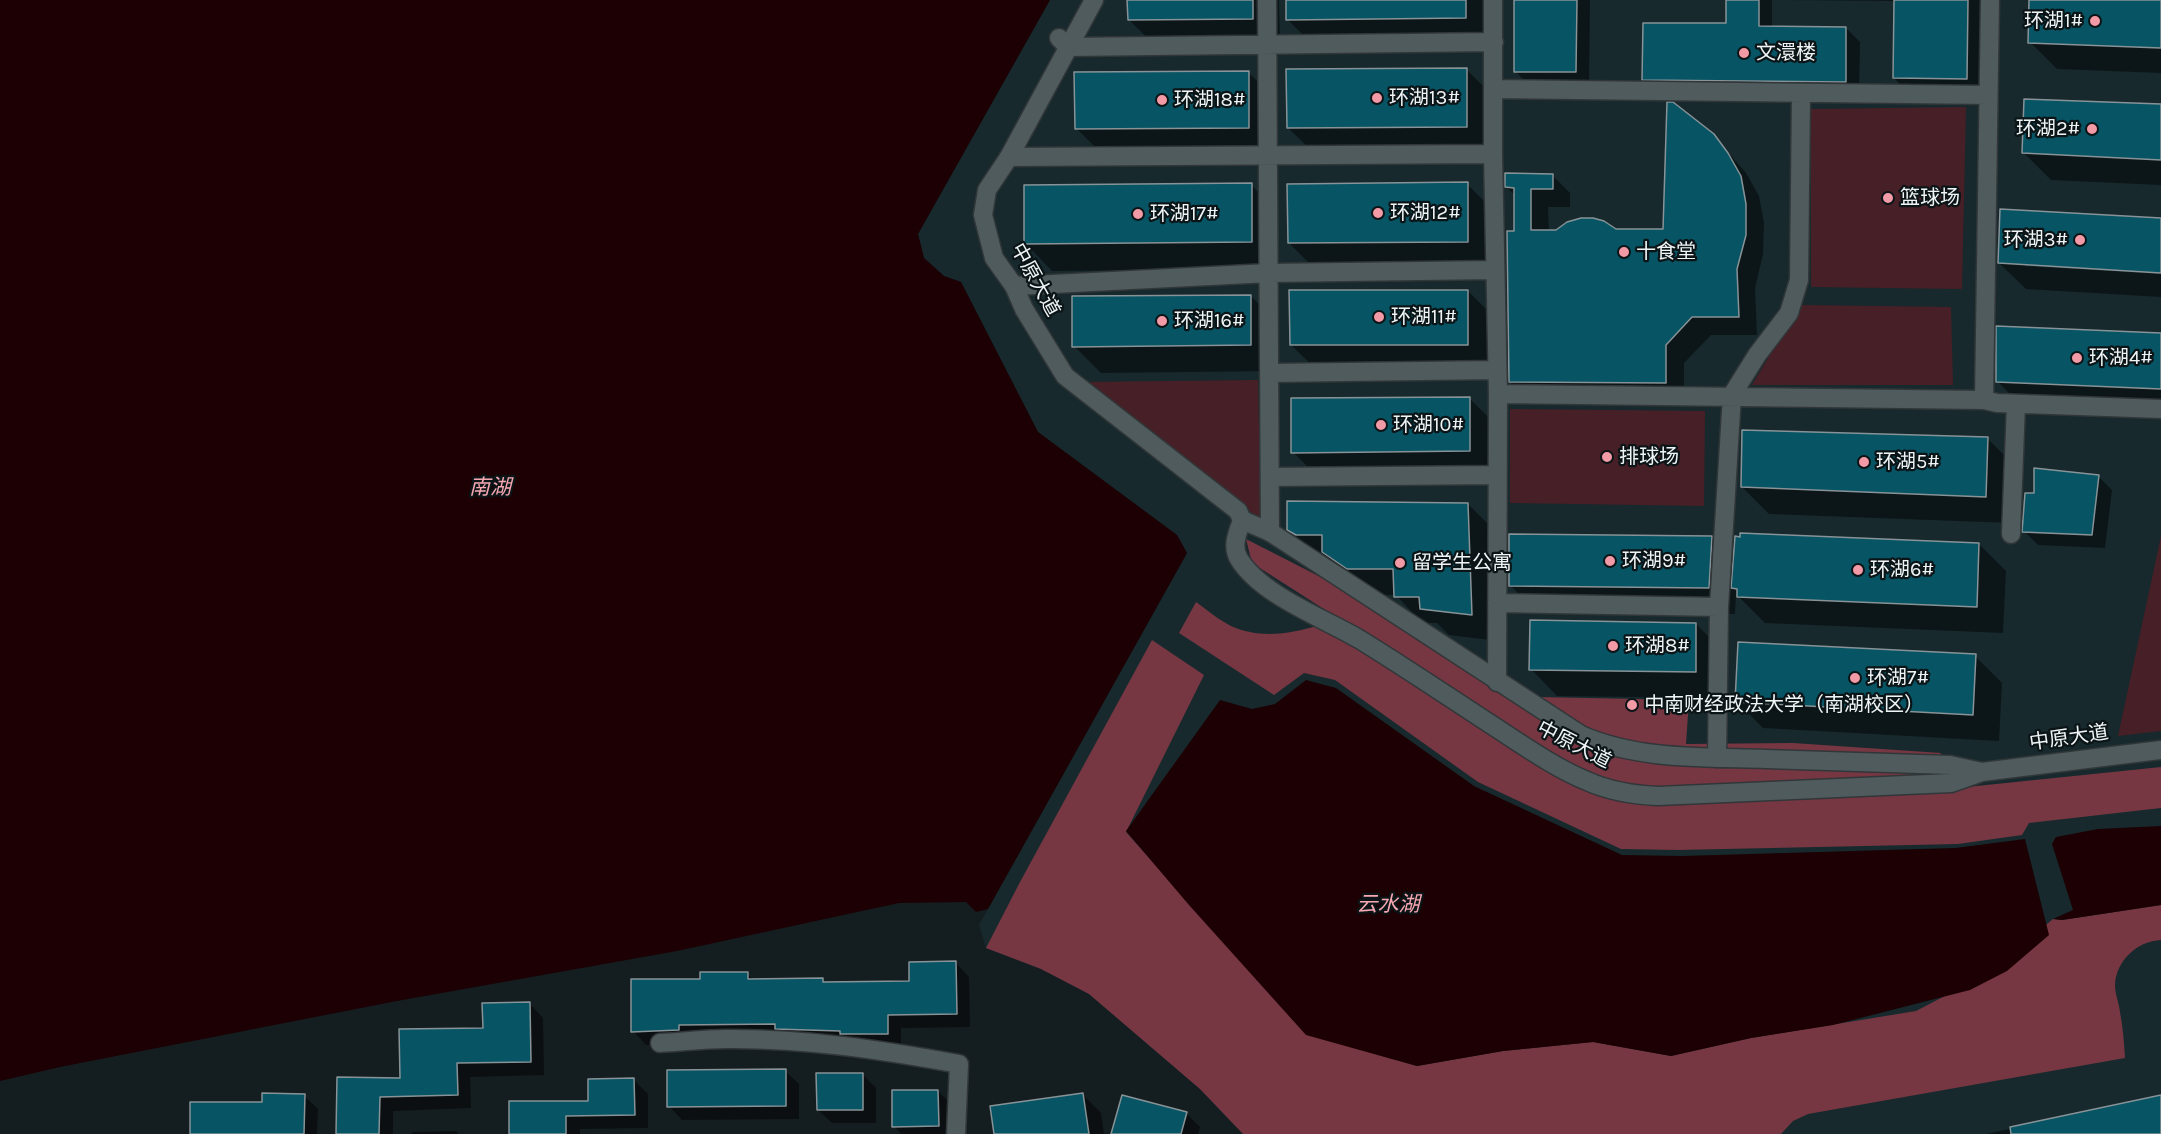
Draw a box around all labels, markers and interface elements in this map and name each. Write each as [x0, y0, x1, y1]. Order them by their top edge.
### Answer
place label: 环湖1# [2024, 9, 2083, 33]
marker: 环湖1# [2088, 14, 2102, 28]
place label: 文澴楼 [1756, 41, 1816, 65]
marker: 文澴楼 [1737, 46, 1751, 60]
place label: 环湖13# [1389, 86, 1460, 110]
place label: 环湖18# [1174, 88, 1245, 112]
marker: 环湖13# [1370, 91, 1384, 105]
marker: 环湖18# [1155, 93, 1169, 107]
place label: 环湖2# [2016, 117, 2080, 141]
marker: 环湖2# [2085, 122, 2099, 136]
place label: 篮球场 [1900, 186, 1960, 210]
marker: 篮球场 [1881, 191, 1895, 205]
place label: 环湖12# [1390, 201, 1461, 225]
place label: 环湖17# [1150, 202, 1219, 226]
marker: 环湖12# [1371, 206, 1385, 220]
marker: 环湖17# [1131, 207, 1145, 221]
place label: 环湖3# [2004, 228, 2068, 252]
marker: 环湖3# [2073, 233, 2087, 247]
street label: 中原大道 [1005, 239, 1065, 321]
place label: 十食堂 [1636, 240, 1696, 264]
marker: 十食堂 [1617, 245, 1631, 259]
place label: 环湖11# [1391, 305, 1457, 329]
place label: 环湖16# [1174, 309, 1245, 333]
marker: 环湖11# [1372, 310, 1386, 324]
marker: 环湖16# [1155, 314, 1169, 328]
place label: 环湖4# [2089, 346, 2153, 370]
marker: 环湖4# [2070, 351, 2084, 365]
place label: 环湖10# [1393, 413, 1464, 437]
marker: 环湖10# [1374, 418, 1388, 432]
place label: 排球场 [1619, 445, 1679, 469]
marker: 排球场 [1600, 450, 1614, 464]
place label: 环湖5# [1876, 450, 1940, 474]
marker: 环湖5# [1857, 455, 1871, 469]
water label: 南湖 [469, 475, 511, 501]
place label: 环湖9# [1622, 549, 1686, 573]
place label: 留学生公寓 [1412, 551, 1512, 575]
marker: 环湖9# [1603, 554, 1617, 568]
marker: 留学生公寓 [1393, 556, 1407, 570]
place label: 环湖6# [1870, 558, 1934, 582]
marker: 环湖6# [1851, 563, 1865, 577]
place label: 环湖8# [1625, 634, 1690, 658]
marker: 环湖8# [1606, 639, 1620, 653]
place label: 环湖7# [1867, 666, 1929, 690]
marker: 环湖7# [1848, 671, 1862, 685]
place label: 中南财经政法大学（南湖校区） [1644, 693, 1924, 717]
marker: 中南财经政法大学（南湖校区） [1625, 698, 1639, 712]
street label: 中原大道 [1533, 716, 1615, 774]
street label: 中原大道 [2028, 721, 2110, 755]
water label: 云水湖 [1357, 892, 1419, 918]

